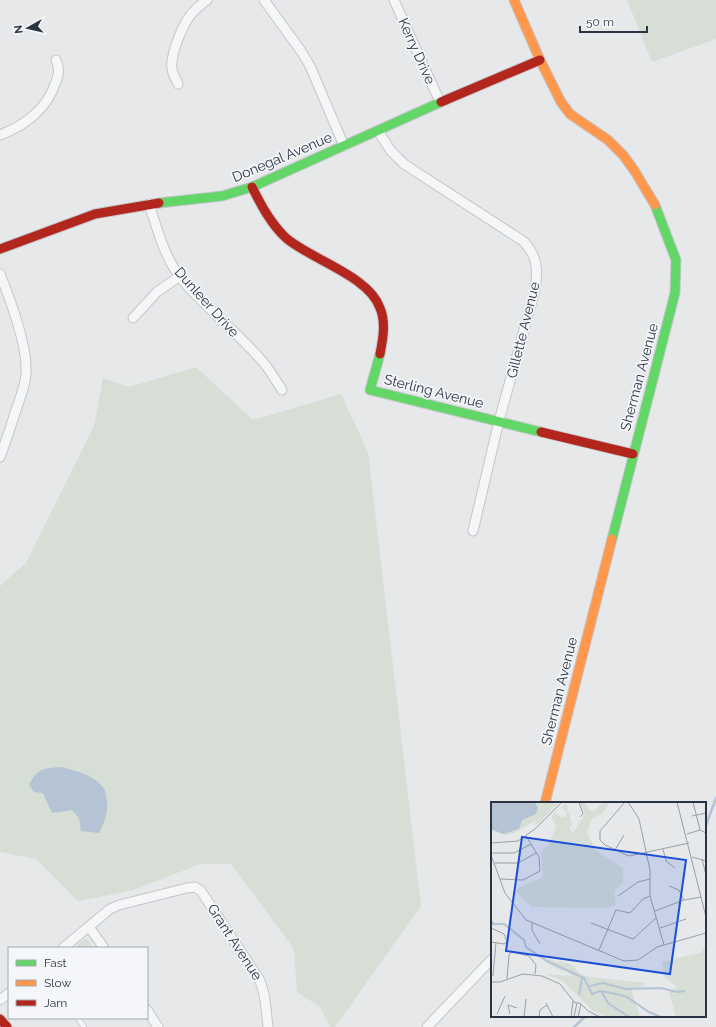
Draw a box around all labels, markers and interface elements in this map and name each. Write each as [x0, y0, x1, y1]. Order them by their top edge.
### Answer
north arrow [8, 8, 48, 48]
scale bar [580, 8, 647, 34]
street label: Kerry Drive [395, 15, 439, 87]
text: 50 m [586, 15, 614, 29]
text: N [12, 24, 26, 34]
street label: Donegal Avenue [230, 129, 334, 185]
street label: Dunleer Drive [172, 264, 242, 340]
street label: Gillette Avenue [503, 280, 543, 380]
street label: Sherman Avenue [617, 321, 661, 433]
street label: Sterling Avenue [383, 371, 485, 411]
street label: Sherman Avenue [538, 635, 580, 747]
inset map [491, 802, 706, 1017]
street label: Grant Avenue [204, 901, 266, 983]
legend [8, 947, 148, 1019]
text: Fast [44, 956, 67, 970]
text: Slow [44, 976, 71, 990]
text: Jam [44, 996, 67, 1010]

